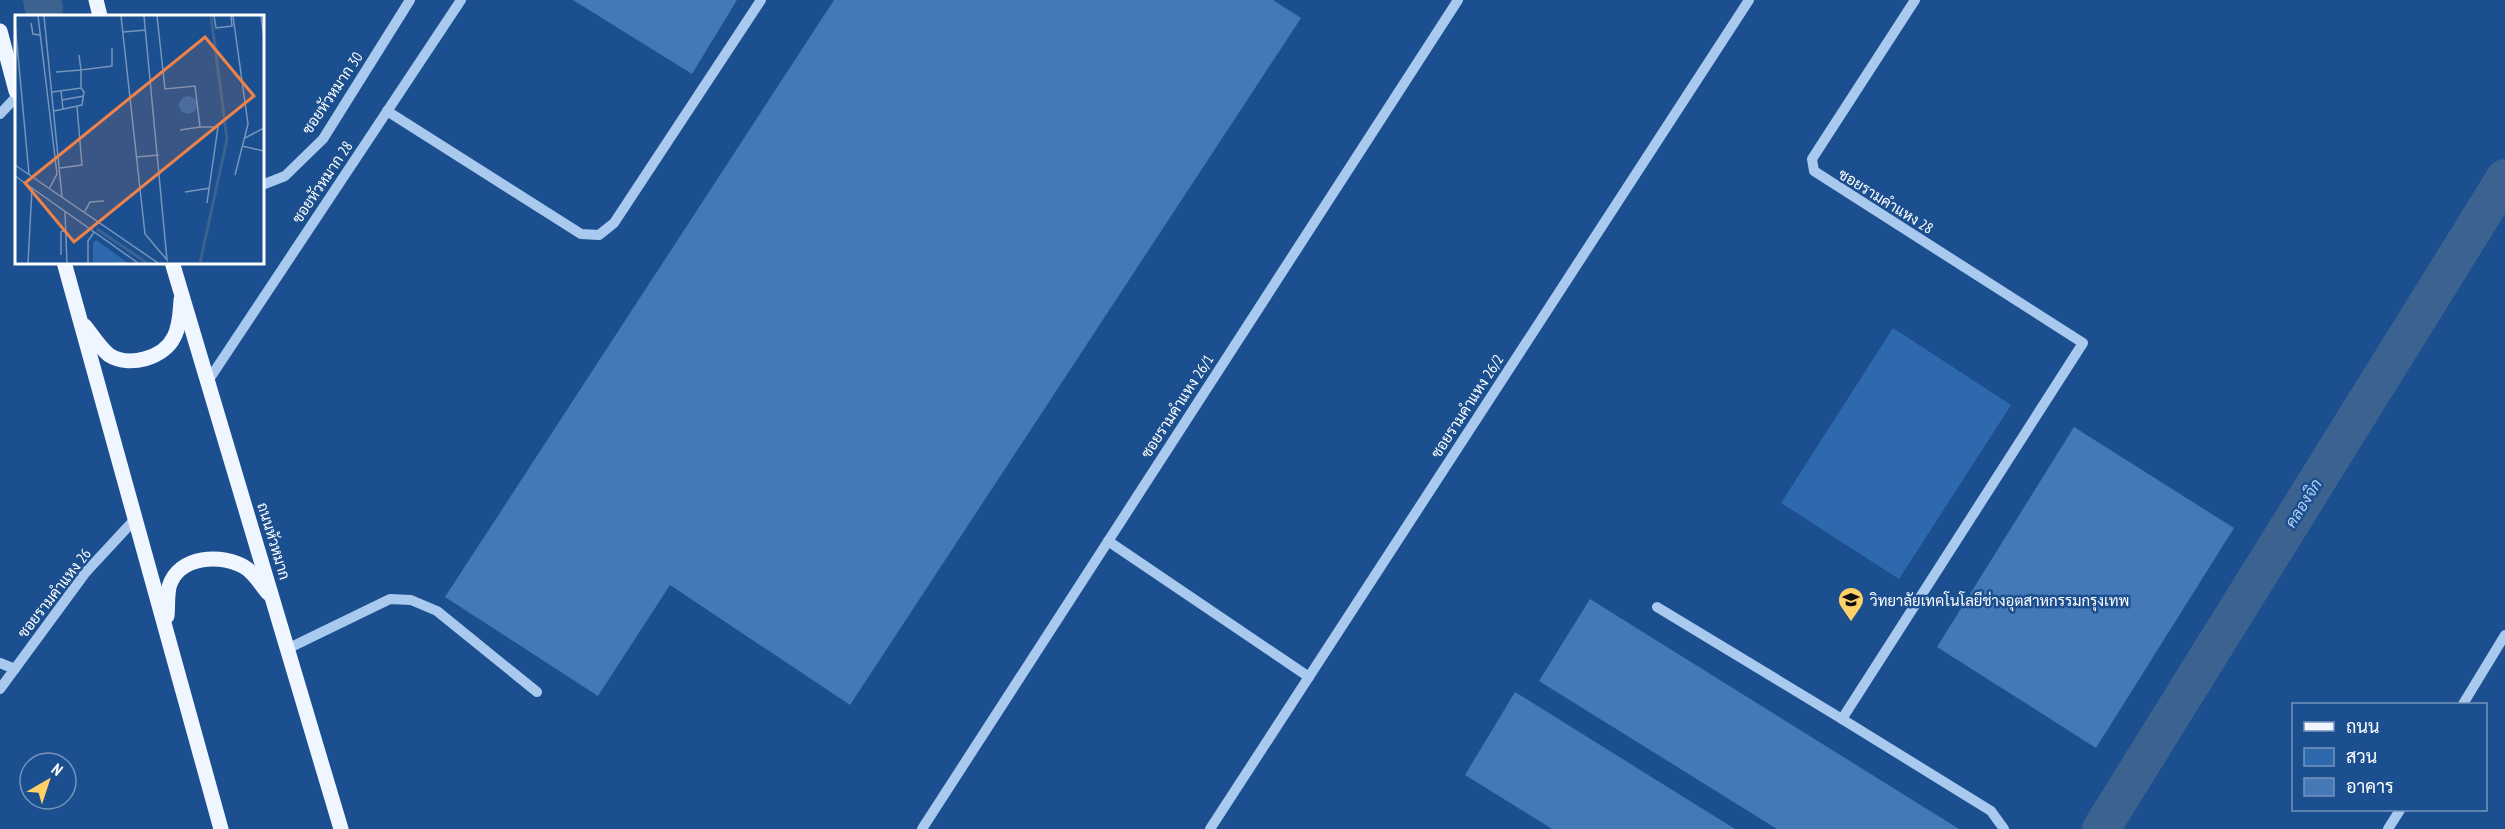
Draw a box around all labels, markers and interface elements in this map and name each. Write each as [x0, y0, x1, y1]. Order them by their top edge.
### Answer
inset map [15, 15, 264, 264]
street label: ซอยหัวหมาก 30 [298, 48, 367, 138]
street label: ซอยหัวหมาก 28 [288, 137, 356, 227]
street label: ซอยรามคำแหง 28 [1835, 164, 1937, 238]
street label: ซอยรามคำแหง 26/1 [1136, 351, 1218, 461]
street label: ซอยรามคำแหง 26/2 [1426, 351, 1508, 461]
water label: คลองจิก [2280, 475, 2326, 531]
street label: ถนนหัวหมาก [253, 500, 295, 582]
street label: ซอยรามคำแหง 26 [13, 544, 95, 642]
school or university icon: วิทยาลัยเทคโนโลยีช่างอุตสาหกรรมกรุงเทพ [1836, 585, 1866, 623]
place label: วิทยาลัยเทคโนโลยีช่างอุตสาหกรรมกรุงเทพ [1870, 591, 2129, 612]
legend [2292, 703, 2487, 811]
text: ถนน [2346, 715, 2379, 738]
text: สวน [2346, 745, 2377, 768]
north arrow [18, 751, 78, 811]
text: N [48, 759, 67, 780]
text: อาคาร [2346, 775, 2394, 798]

